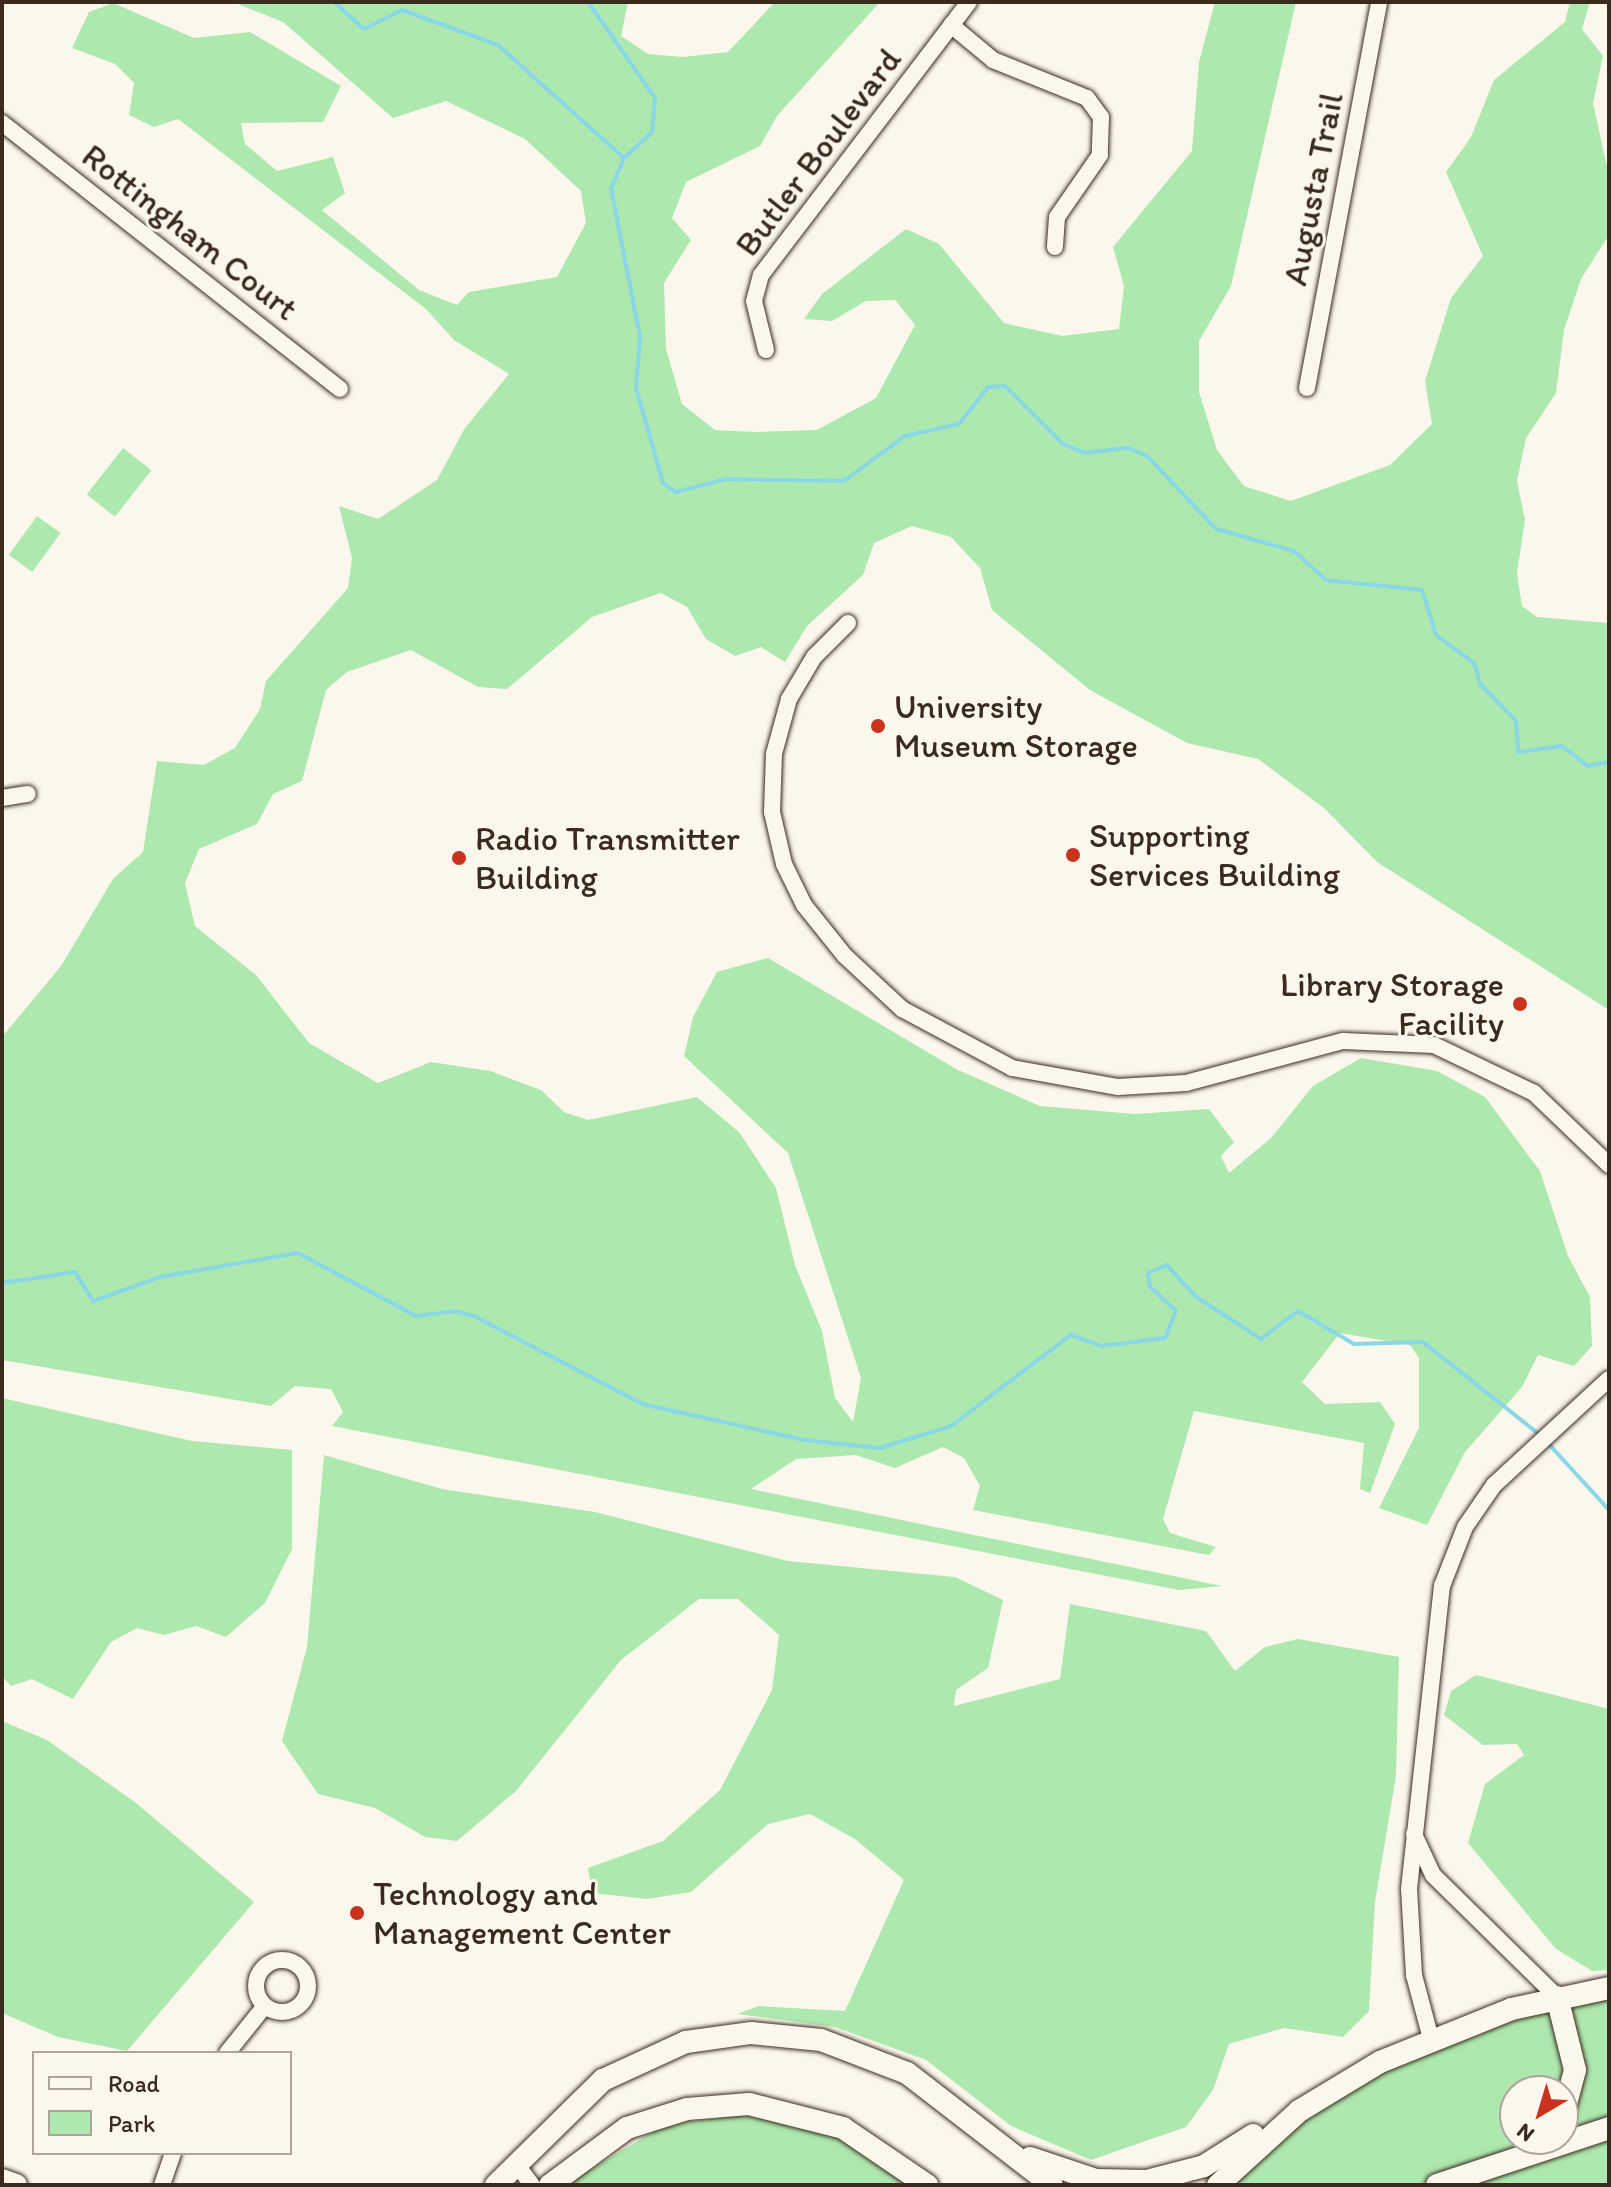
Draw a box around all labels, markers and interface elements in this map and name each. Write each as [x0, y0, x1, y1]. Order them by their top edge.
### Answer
street label: Butler Boulevard [726, 40, 910, 264]
street label: Augusta Trail [1274, 89, 1352, 289]
street label: Rottingham Court [74, 135, 306, 329]
place label: University Museum Storage [894, 686, 1137, 766]
marker: University Museum Storage [869, 717, 887, 735]
place label: Supporting Services Building [1089, 815, 1340, 894]
place label: Radio Transmitter Building [475, 818, 738, 898]
marker: Supporting Services Building [1064, 846, 1082, 864]
marker: Radio Transmitter Building [450, 849, 468, 867]
place label: Library Storage Facility [1281, 964, 1504, 1044]
marker: Library Storage Facility [1511, 995, 1529, 1013]
place label: Technology and Management Center [373, 1873, 671, 1952]
marker: Technology and Management Center [348, 1904, 366, 1922]
legend [32, 2051, 292, 2155]
text: Road [108, 2069, 160, 2098]
north arrow [1499, 2075, 1579, 2155]
text: Park [108, 2109, 155, 2138]
text: N [1511, 2118, 1539, 2148]

